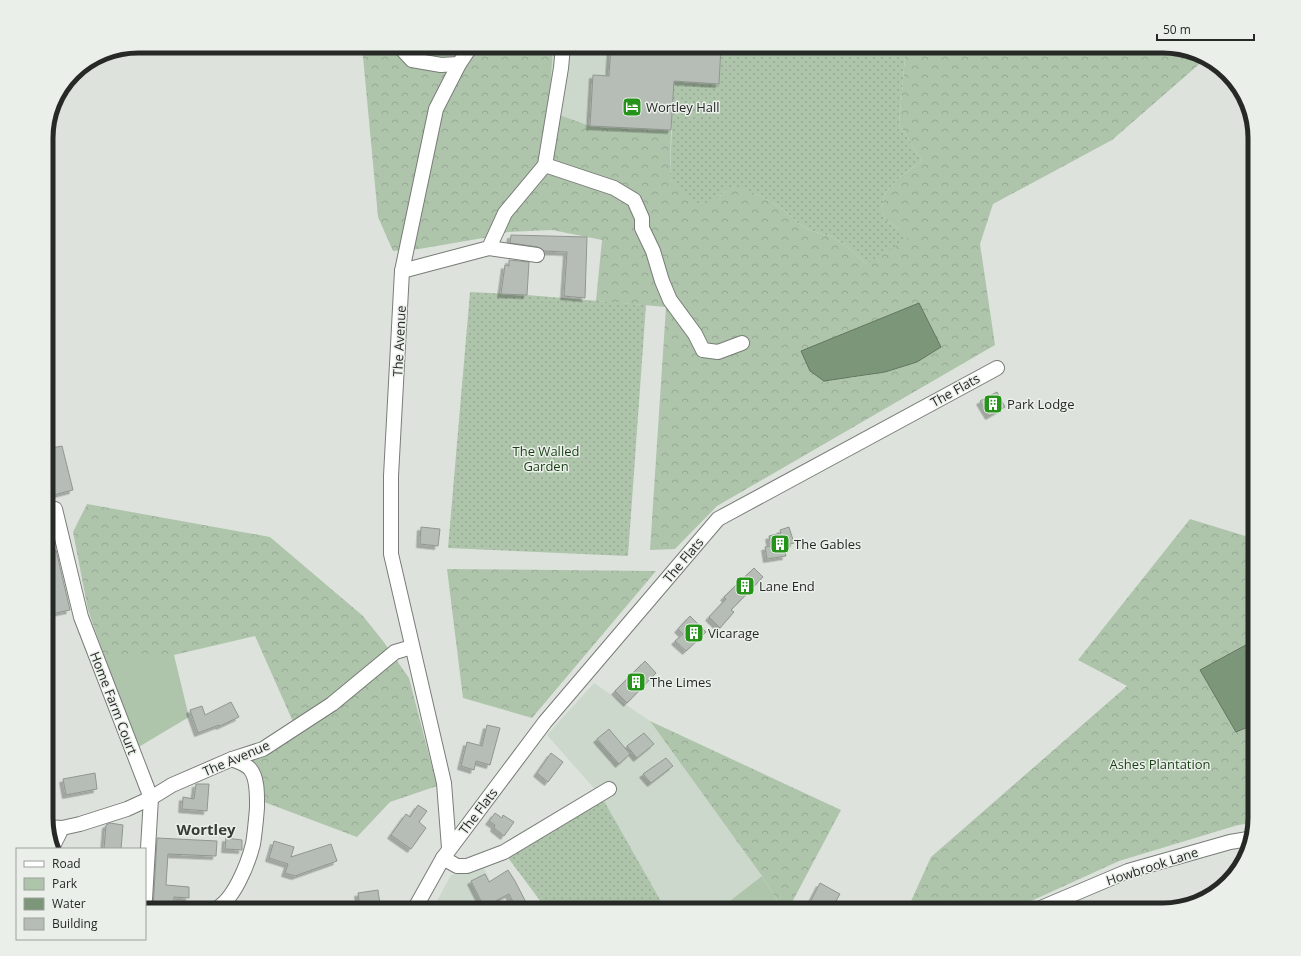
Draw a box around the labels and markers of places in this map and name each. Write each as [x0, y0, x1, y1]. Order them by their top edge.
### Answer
hotel icon: Wortley Hall [621, 96, 643, 118]
place label: Wortley Hall [646, 98, 720, 116]
building icon: Park Lodge [982, 393, 1004, 415]
place label: Park Lodge [1007, 395, 1074, 413]
building icon: The Gables [769, 533, 791, 555]
place label: The Gables [794, 535, 861, 553]
building icon: Lane End [734, 575, 756, 597]
place label: Lane End [759, 577, 815, 595]
building icon: Vicarage [683, 622, 705, 644]
place label: Vicarage [708, 624, 759, 642]
building icon: The Limes [625, 671, 647, 693]
place label: The Limes [650, 673, 711, 691]

